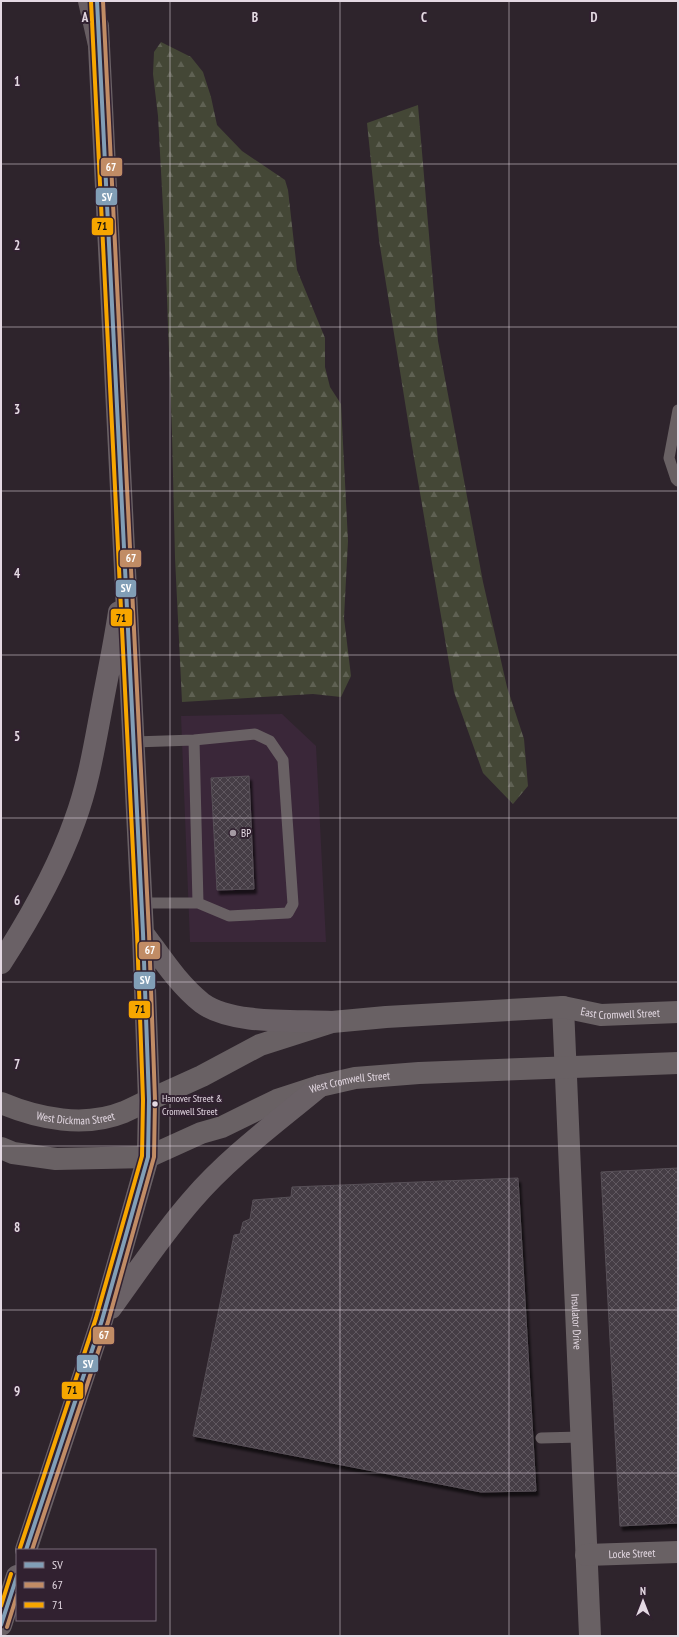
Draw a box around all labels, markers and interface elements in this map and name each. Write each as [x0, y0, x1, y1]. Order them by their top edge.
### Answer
text: A [81, 9, 89, 26]
text: B [252, 9, 258, 26]
text: C [421, 9, 427, 26]
text: D [591, 9, 598, 26]
text: 1 [14, 73, 20, 90]
line badge: 67 [100, 157, 123, 177]
text: 67 [106, 160, 116, 174]
line badge: SV [95, 187, 118, 206]
text: SV [102, 190, 113, 204]
line badge: 71 [91, 217, 114, 236]
text: 71 [97, 219, 107, 233]
text: 2 [14, 237, 20, 254]
text: 3 [14, 401, 20, 418]
line badge: 67 [119, 549, 142, 568]
text: 67 [126, 551, 136, 565]
text: 4 [14, 565, 21, 582]
line badge: SV [115, 579, 137, 598]
text: SV [121, 581, 132, 595]
line badge: 71 [110, 608, 133, 627]
text: 71 [116, 611, 126, 625]
text: 5 [14, 728, 20, 745]
place label: BP [241, 826, 251, 840]
marker: BP [228, 828, 238, 838]
text: 6 [14, 892, 20, 909]
line badge: 67 [138, 941, 161, 960]
text: 67 [145, 943, 155, 957]
line badge: SV [133, 971, 156, 990]
text: SV [140, 973, 151, 987]
line badge: 71 [128, 1000, 151, 1019]
text: 71 [135, 1002, 145, 1016]
street label: East Cromwell Street [579, 1004, 660, 1022]
text: 7 [14, 1056, 20, 1073]
street label: West Cromwell Street [308, 1068, 390, 1096]
place label: Hanover Street & Cromwell Street [162, 1092, 222, 1118]
marker: Hanover Street & Cromwell Street [150, 1099, 160, 1109]
street label: West Dickman Street [35, 1108, 116, 1127]
text: 8 [14, 1219, 20, 1236]
street label: Insulator Drive [568, 1293, 585, 1350]
line badge: 67 [92, 1326, 115, 1345]
text: 67 [99, 1328, 109, 1342]
line badge: SV [76, 1354, 99, 1373]
text: SV [83, 1357, 94, 1371]
line badge: 71 [61, 1381, 84, 1400]
text: 9 [14, 1383, 20, 1400]
text: 71 [67, 1383, 77, 1397]
street label: Locke Street [608, 1546, 656, 1561]
legend [16, 1549, 156, 1621]
text: SV [52, 1557, 63, 1572]
text: 67 [52, 1577, 63, 1592]
north arrow [623, 1581, 663, 1621]
text: N [640, 1584, 646, 1598]
text: 71 [52, 1597, 63, 1612]

